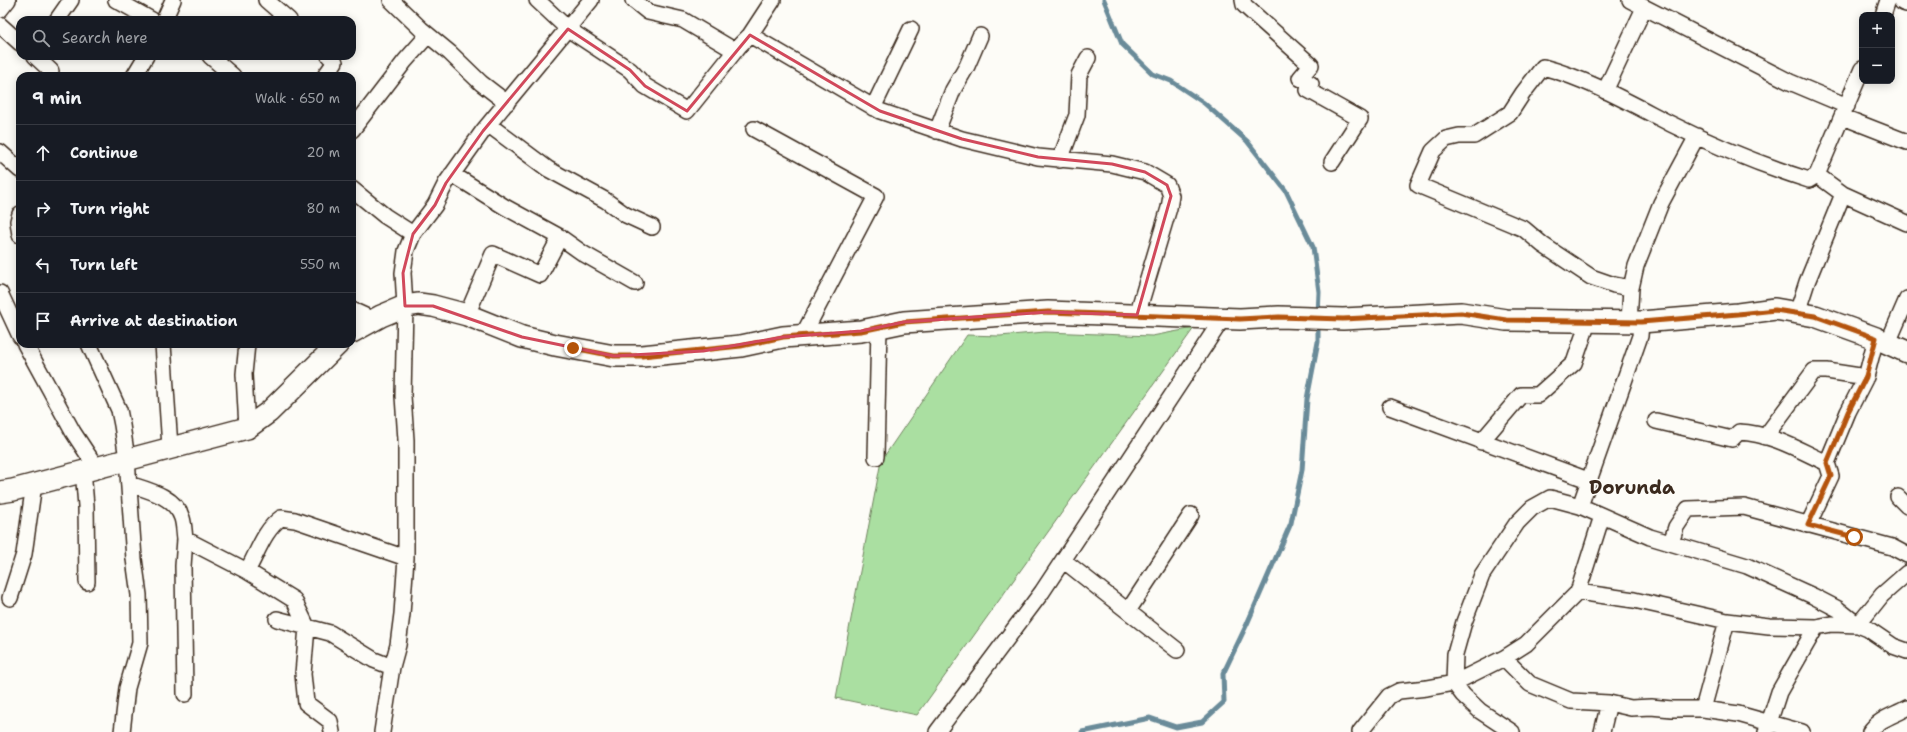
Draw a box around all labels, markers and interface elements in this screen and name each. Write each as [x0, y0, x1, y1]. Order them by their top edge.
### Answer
map controls [1859, 12, 1895, 84]
button: + [1859, 12, 1895, 48]
search box [16, 16, 356, 60]
icon: search [30, 27, 52, 49]
text: Search here [62, 28, 148, 48]
button: − [1859, 48, 1895, 84]
text: 9 min [32, 87, 82, 109]
text: Walk · 650 m [255, 90, 340, 107]
icon: ahead [32, 142, 54, 164]
text: Continue [70, 143, 138, 163]
text: 20 m [307, 144, 340, 161]
icon: right [32, 198, 54, 220]
text: Turn right [70, 199, 150, 219]
text: 80 m [306, 200, 340, 217]
icon: left [32, 254, 54, 276]
text: Turn left [70, 255, 138, 275]
text: 550 m [300, 256, 340, 273]
icon: arrive [32, 310, 54, 332]
text: Arrive at destination [70, 311, 238, 331]
route end [564, 339, 582, 357]
district label: Dorunda [1589, 475, 1675, 500]
route start [1845, 528, 1863, 546]

